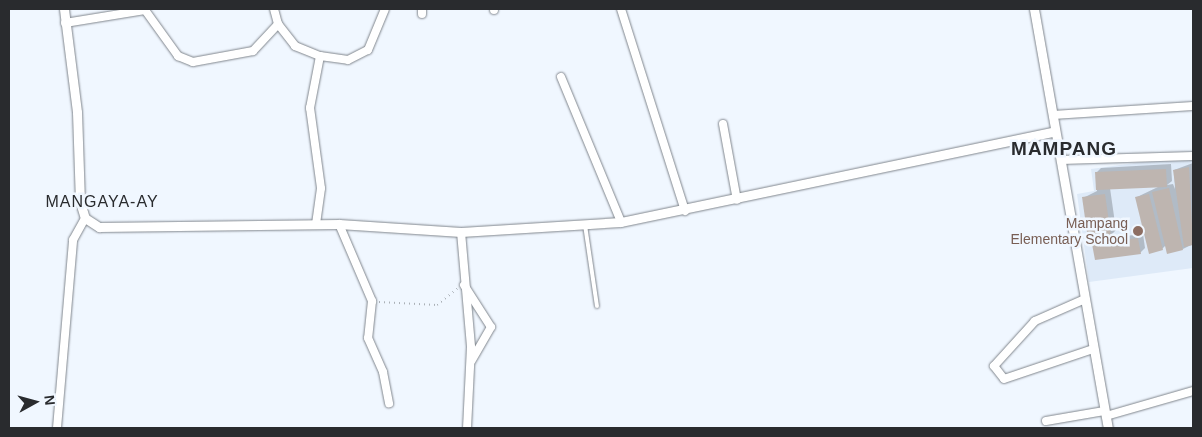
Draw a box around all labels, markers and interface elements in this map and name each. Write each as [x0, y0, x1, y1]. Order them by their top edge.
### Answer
district label: MAMPANG [1010, 138, 1118, 160]
district label: MANGAYA-AY [44, 192, 160, 212]
place label: Mampang Elementary School [1010, 215, 1128, 248]
marker: Mampang Elementary School [1132, 225, 1144, 237]
north arrow [10, 377, 60, 427]
text: N [41, 394, 58, 406]

